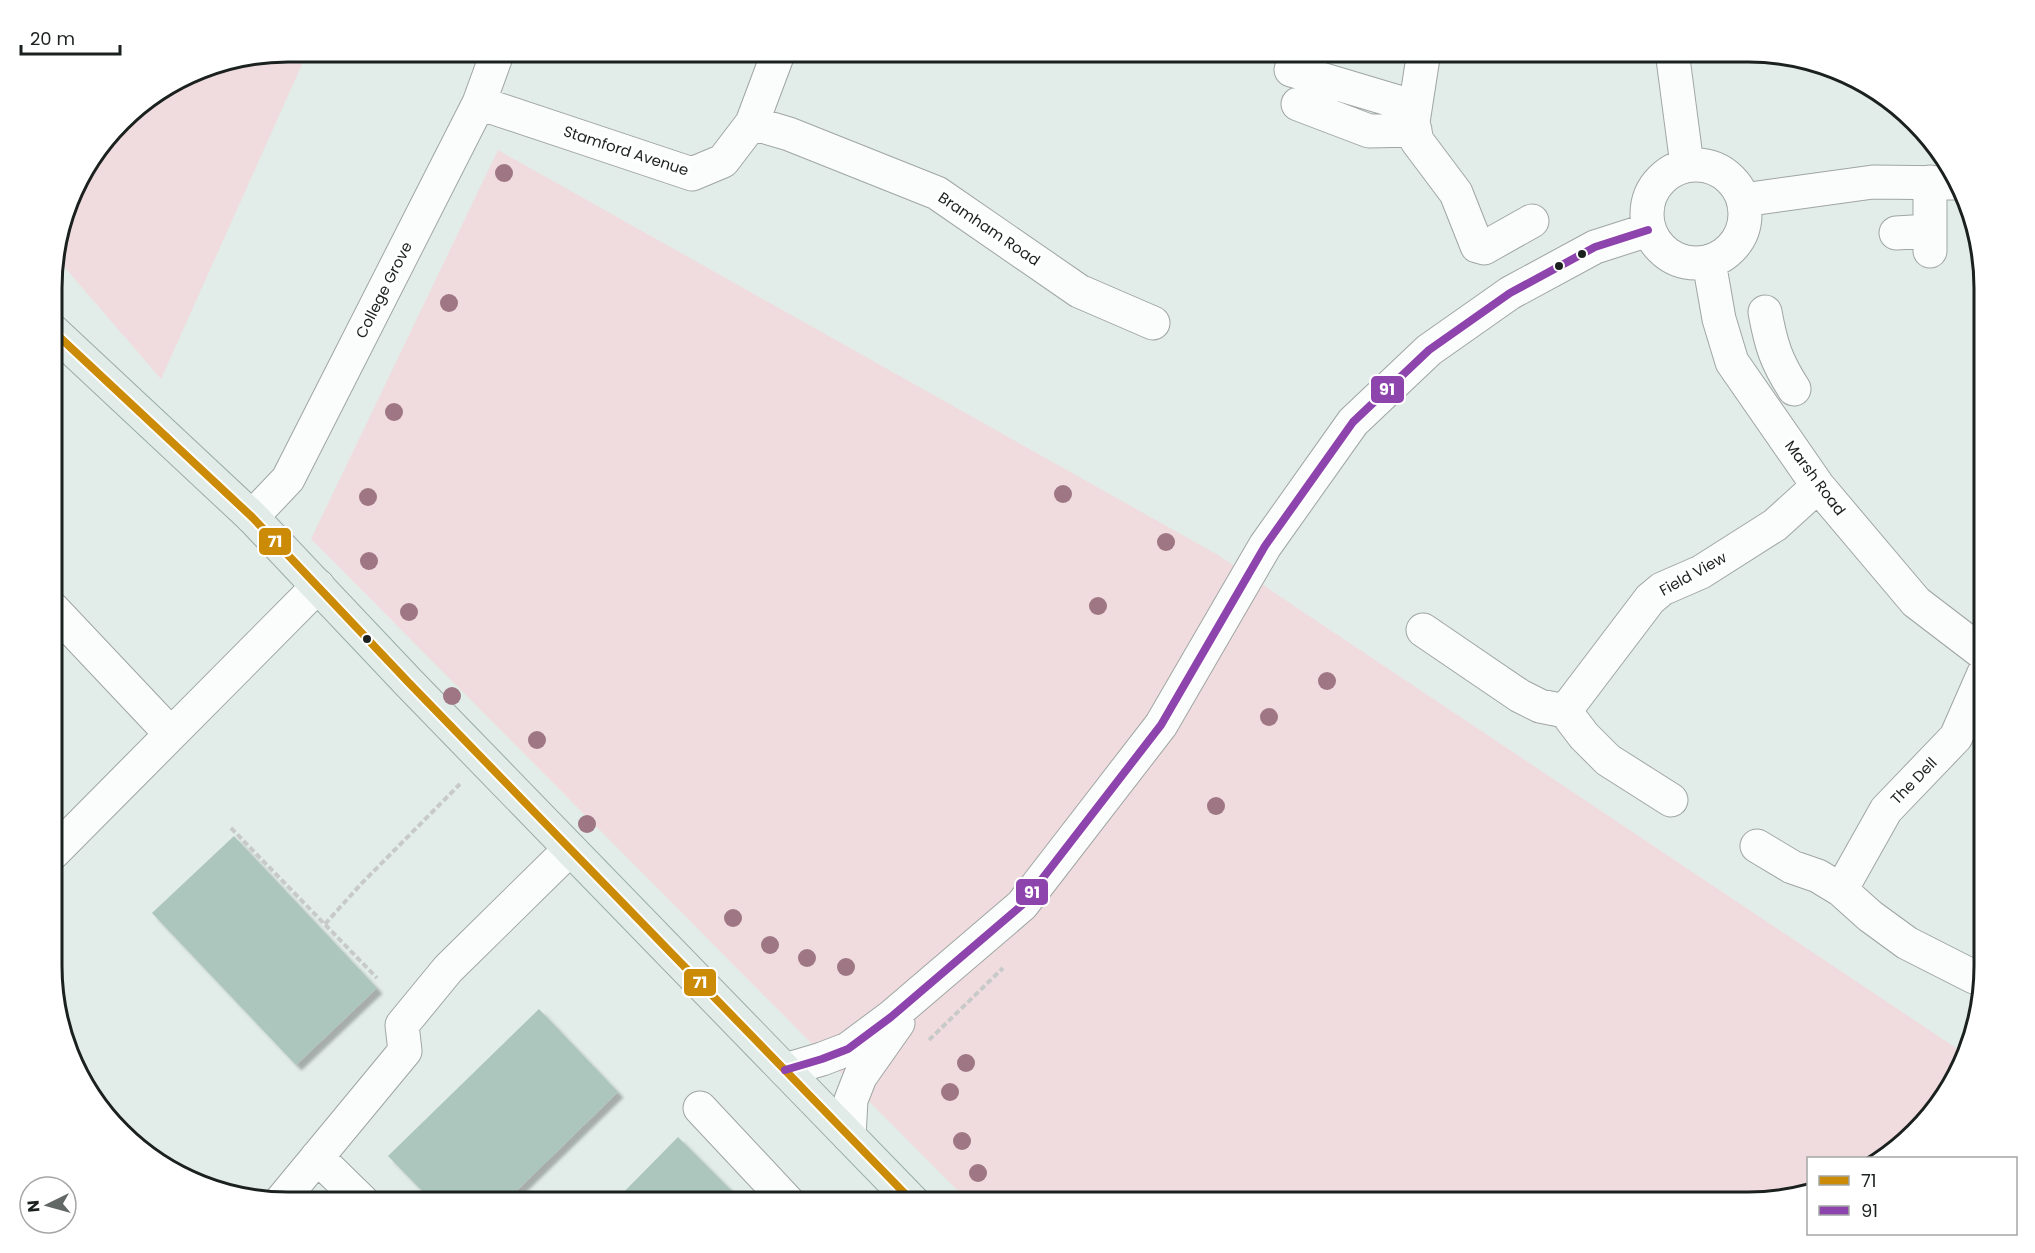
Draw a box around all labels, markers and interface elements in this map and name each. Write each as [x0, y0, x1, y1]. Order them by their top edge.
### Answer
scale bar [21, 18, 120, 56]
text: 20 m [30, 26, 75, 51]
street label: Stamford Avenue [561, 120, 691, 181]
street label: Bramham Road [934, 187, 1044, 270]
street label: College Grove [350, 238, 417, 342]
unlabelled marker [1576, 248, 1588, 260]
unlabelled marker [1553, 260, 1565, 272]
line badge: 91 [1370, 375, 1405, 404]
text: 91 [1379, 378, 1395, 401]
street label: Marsh Road [1780, 436, 1851, 520]
line badge: 71 [258, 527, 292, 556]
text: 71 [268, 530, 282, 553]
street label: Field View [1655, 546, 1731, 601]
unlabelled marker [361, 633, 373, 645]
street label: The Dell [1886, 752, 1941, 809]
line badge: 91 [1015, 878, 1049, 906]
text: 91 [1024, 881, 1040, 904]
line badge: 71 [683, 968, 717, 997]
text: 71 [693, 971, 707, 994]
legend [1807, 1157, 2017, 1235]
text: 71 [1861, 1168, 1877, 1193]
north arrow [18, 1175, 78, 1235]
text: 91 [1861, 1198, 1878, 1223]
text: N [22, 1199, 46, 1213]

